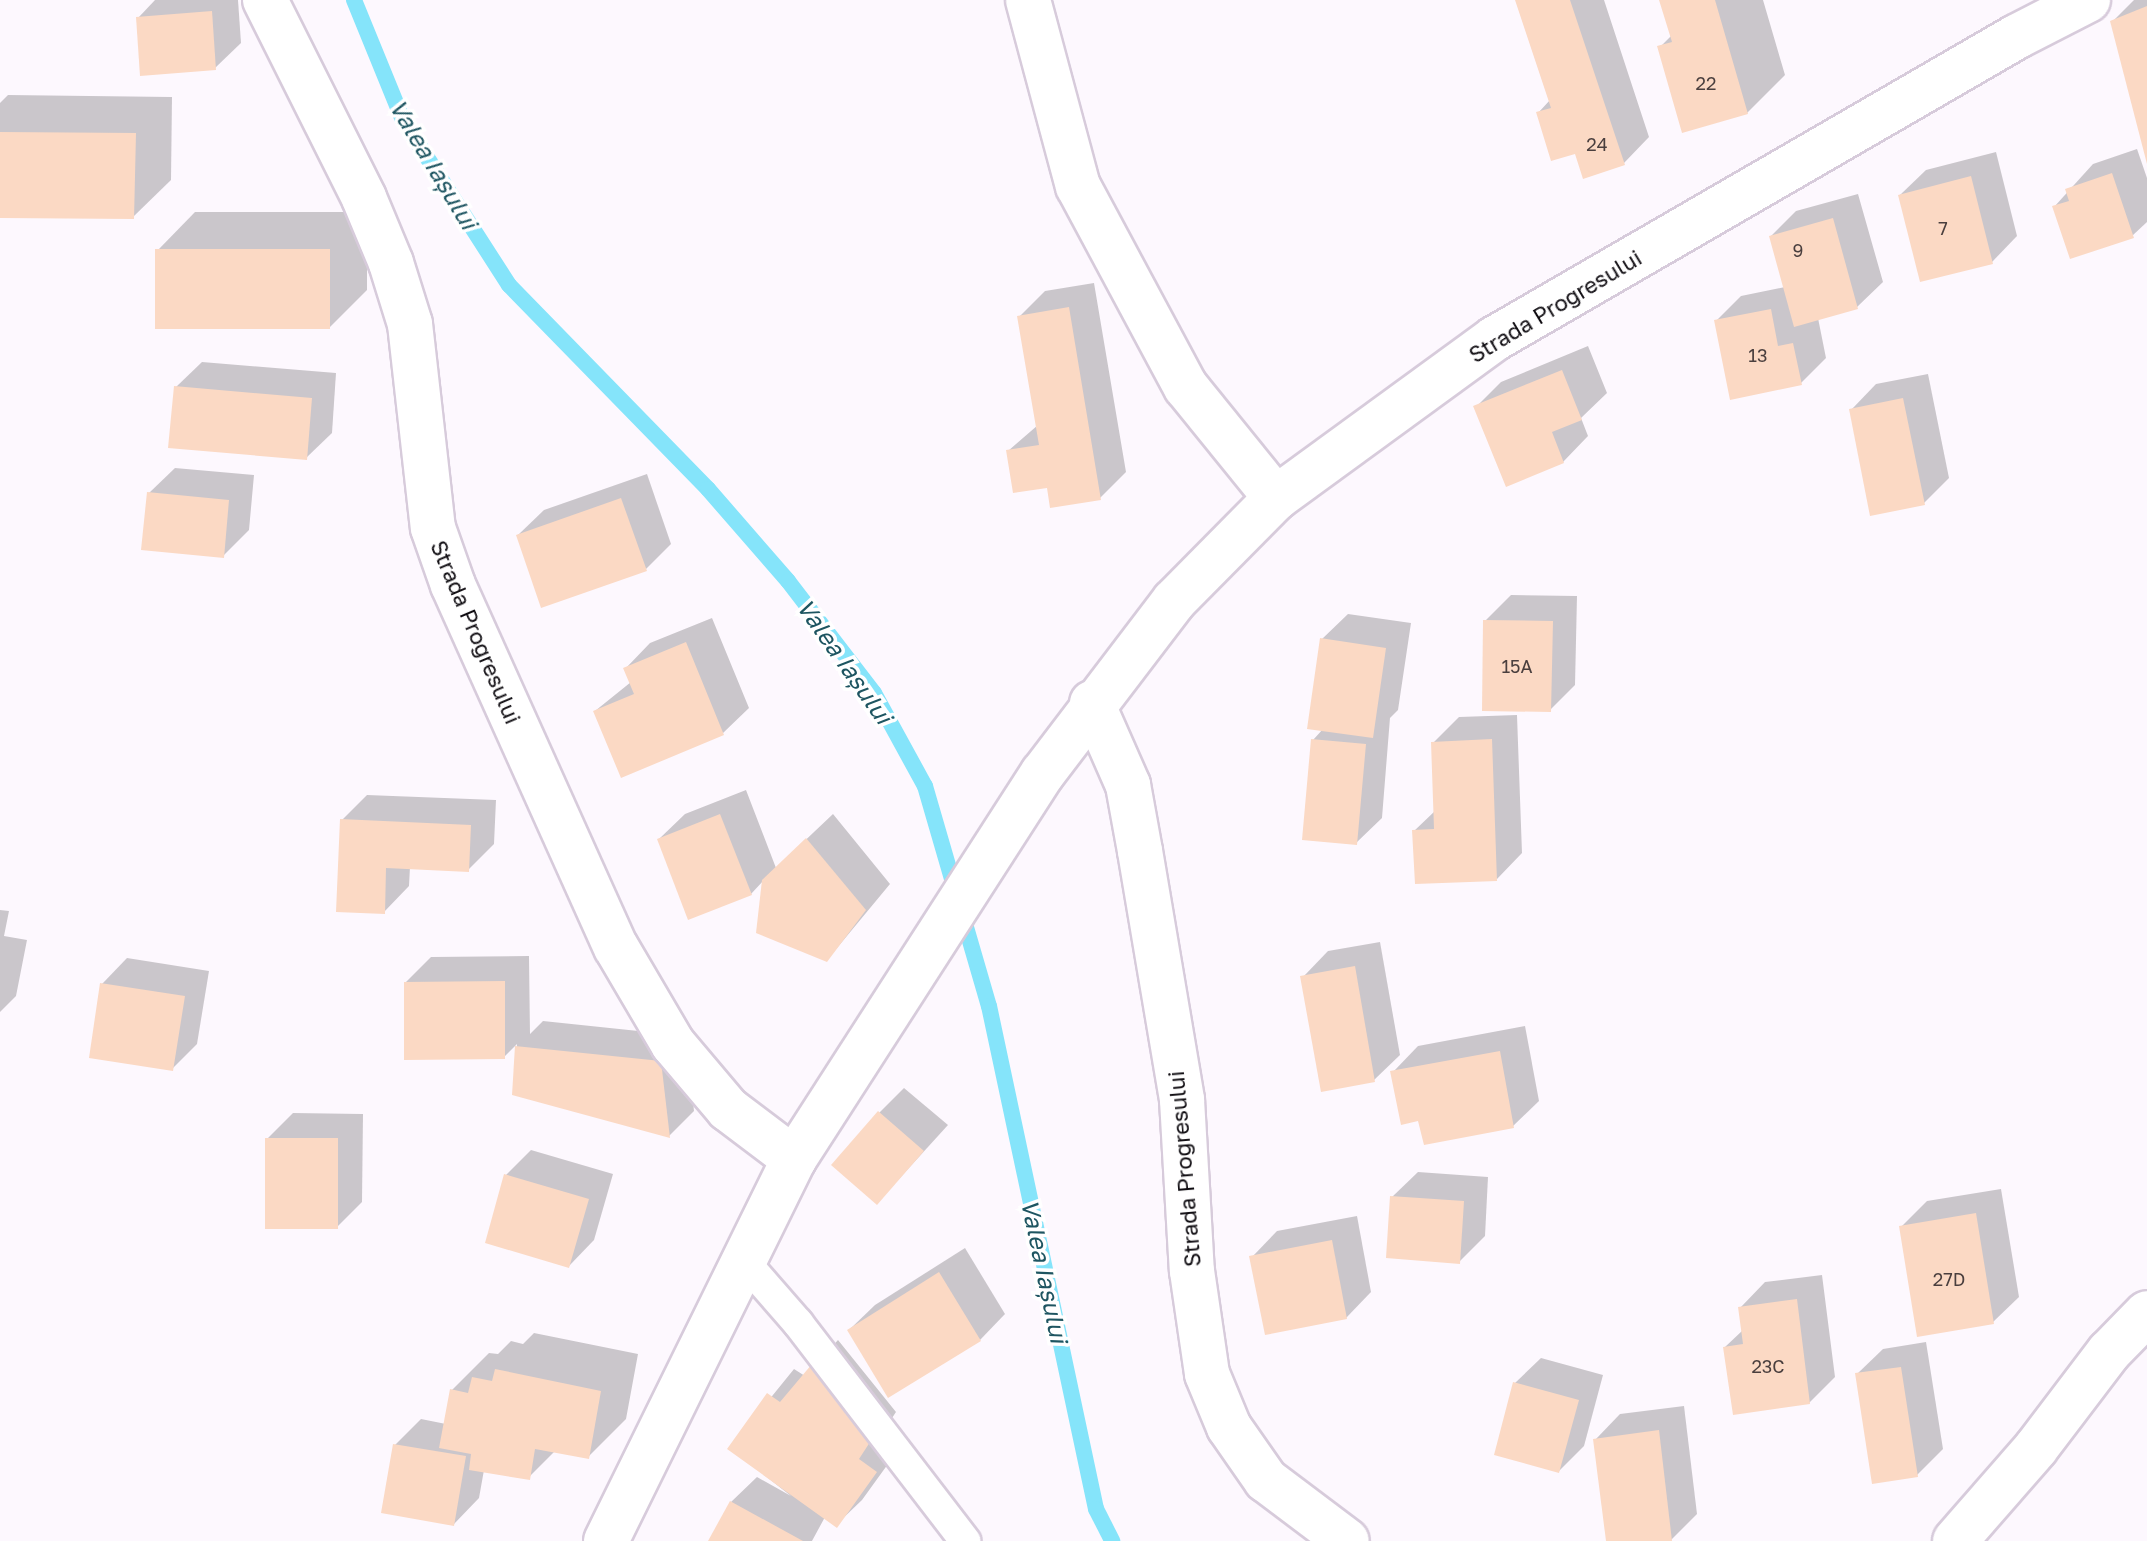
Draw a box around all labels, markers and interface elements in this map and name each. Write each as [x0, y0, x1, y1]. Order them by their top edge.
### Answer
house number: 22 [1696, 72, 1716, 94]
water label: Valea Iașului [384, 94, 484, 234]
house number: 24 [1586, 133, 1608, 155]
house number: 7 [1938, 217, 1948, 239]
house number: 9 [1793, 239, 1803, 261]
street label: Strada Progresului [1464, 244, 1646, 368]
house number: 13 [1748, 344, 1768, 366]
street label: Strada Progresului [425, 536, 527, 728]
water label: Valea Iașului [791, 593, 899, 729]
house number: 15A [1501, 655, 1533, 677]
street label: Strada Progresului [1162, 1070, 1206, 1268]
water label: Valea Iașului [1016, 1197, 1074, 1345]
house number: 27D [1933, 1268, 1965, 1290]
house number: 23C [1751, 1355, 1785, 1377]

